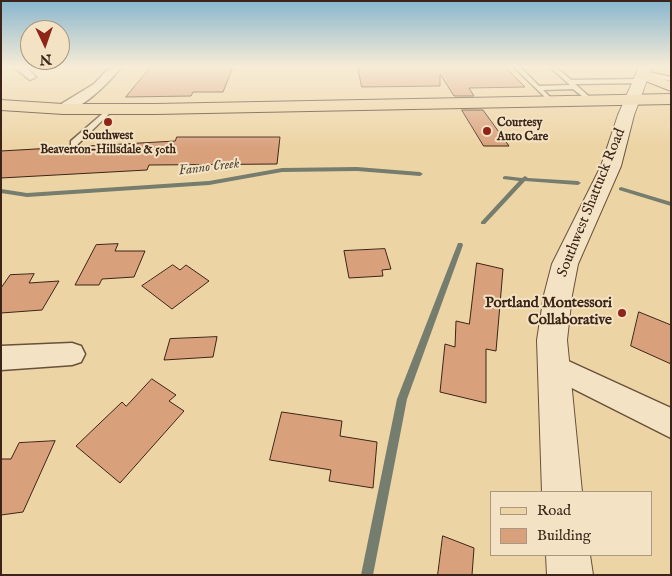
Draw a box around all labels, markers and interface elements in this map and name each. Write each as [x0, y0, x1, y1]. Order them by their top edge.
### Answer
north arrow [20, 20, 70, 70]
text: N [39, 50, 52, 68]
marker: Southwest Beaverton-Hillsdale & 50th [102, 116, 114, 128]
place label: Courtesy Auto Care [497, 117, 548, 145]
marker: Courtesy Auto Care [481, 125, 493, 137]
street label: Southwest Shattuck Road [554, 126, 630, 280]
place label: Southwest Beaverton-Hillsdale & 50th [40, 130, 176, 158]
water label: Fanno Creek [178, 156, 240, 180]
place label: Portland Montessori Collaborative [485, 295, 612, 330]
marker: Portland Montessori Collaborative [616, 307, 628, 319]
legend [490, 491, 652, 556]
text: Road [537, 501, 571, 520]
text: Building [537, 526, 591, 545]

